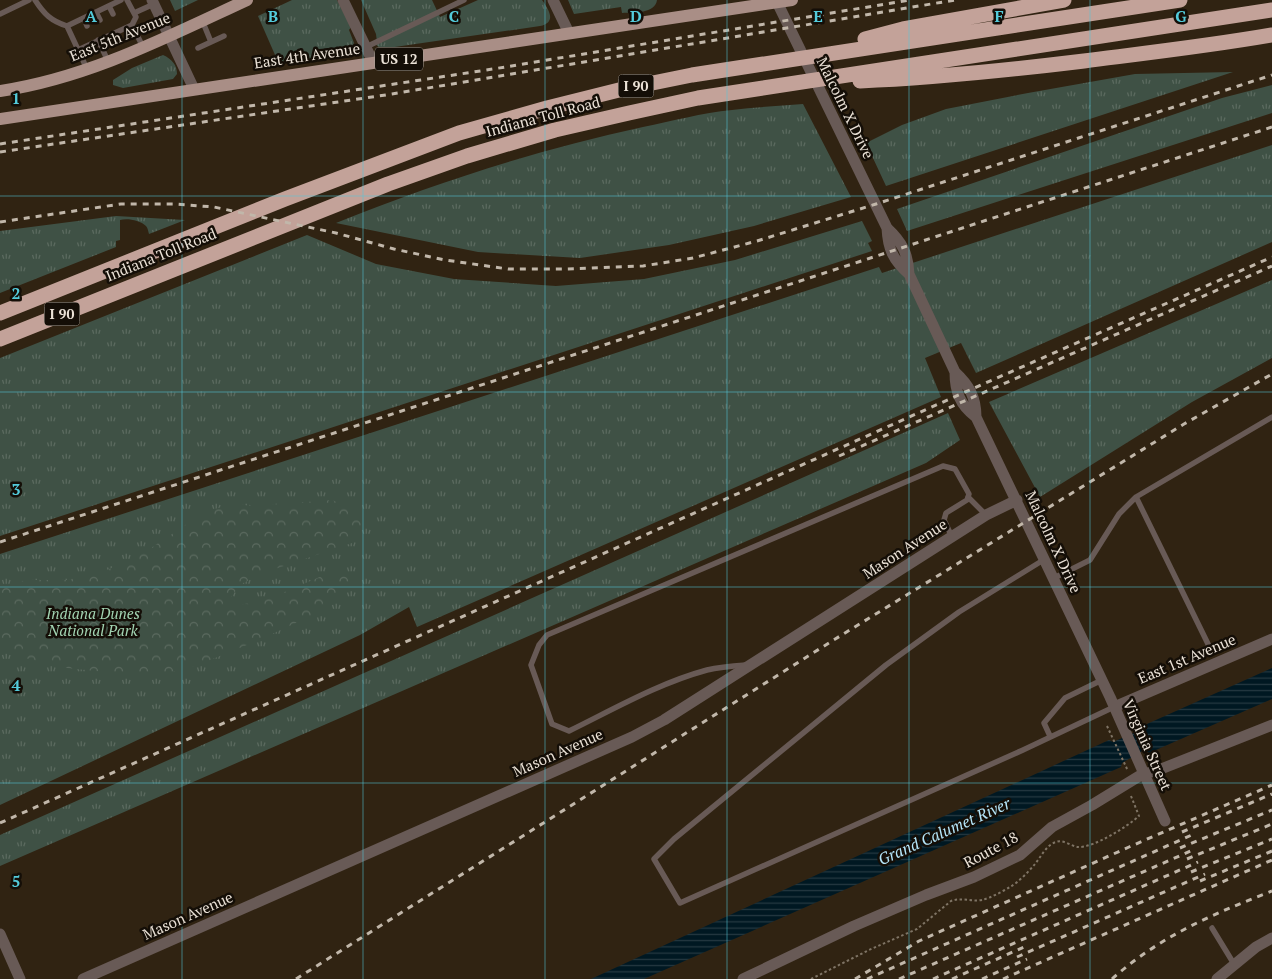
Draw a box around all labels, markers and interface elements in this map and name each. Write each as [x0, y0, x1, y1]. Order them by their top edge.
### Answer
text: B [268, 5, 278, 27]
text: C [449, 5, 459, 27]
text: D [630, 5, 642, 27]
text: E [813, 5, 823, 27]
text: F [994, 5, 1004, 27]
text: G [1175, 5, 1187, 27]
street label: East 5th Avenue [67, 9, 173, 65]
street label: East 4th Avenue [253, 38, 361, 72]
road number: US 12 [375, 48, 423, 70]
street label: Malcolm X Drive [813, 53, 879, 162]
road number: I 90 [618, 74, 654, 98]
text: 1 [11, 87, 21, 109]
street label: Indiana Toll Road [483, 91, 602, 141]
street label: Indiana Toll Road [102, 223, 219, 285]
text: 2 [11, 282, 21, 304]
road number: I 90 [44, 302, 80, 326]
text: 3 [11, 478, 21, 500]
street label: Malcolm X Drive [1021, 487, 1086, 596]
street label: Mason Avenue [858, 513, 950, 583]
park label: Indiana Dunes National Park [45, 603, 140, 640]
street label: East 1st Avenue [1135, 628, 1239, 688]
text: 4 [11, 674, 21, 696]
street label: Virginia Street [1119, 696, 1177, 794]
street label: Mason Avenue [509, 723, 606, 781]
water label: Grand Calumet River [874, 792, 1014, 870]
street label: Route 18 [960, 826, 1021, 872]
text: 5 [11, 870, 21, 892]
street label: Mason Avenue [139, 886, 236, 944]

